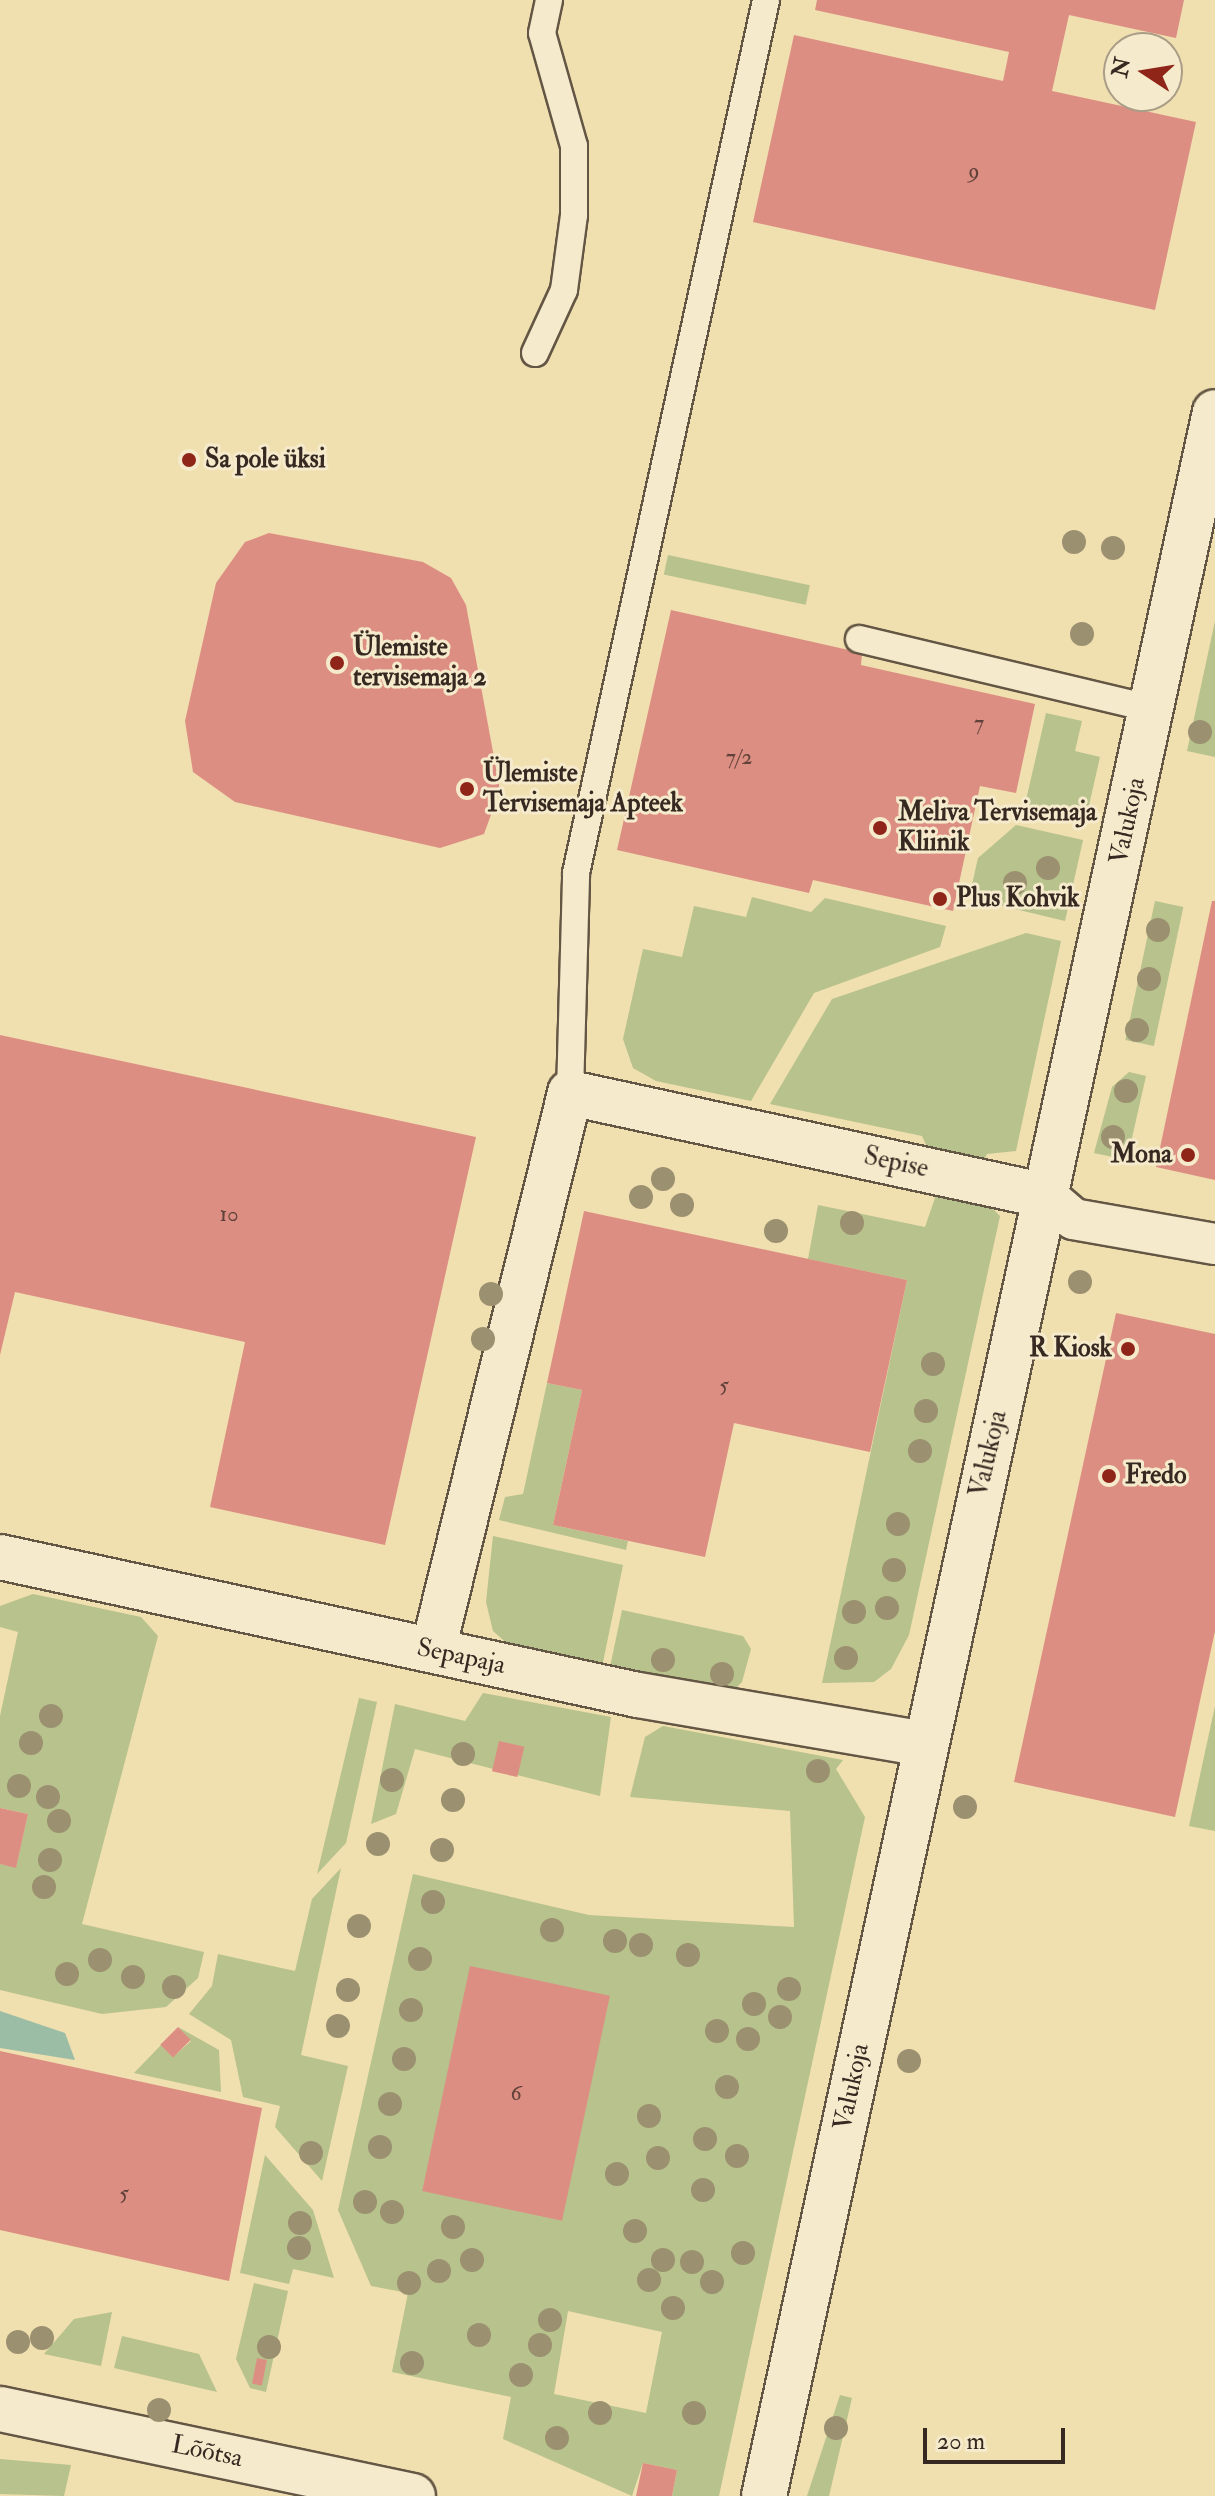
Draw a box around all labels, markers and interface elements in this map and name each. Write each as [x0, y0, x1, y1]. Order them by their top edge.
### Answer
north arrow [1103, 32, 1183, 112]
text: N [1106, 55, 1137, 80]
house number: 9 [968, 159, 980, 185]
place label: Sa pole üksi [205, 444, 326, 476]
marker: Sa pole üksi [180, 451, 198, 469]
place label: Ülemiste tervisemaja 2 [353, 632, 486, 694]
marker: Ülemiste tervisemaja 2 [328, 654, 346, 672]
house number: 7 [974, 711, 984, 737]
house number: 7/2 [726, 745, 752, 771]
place label: Ülemiste Tervisemaja Apteek [483, 758, 683, 820]
street label: Valukoja [1104, 775, 1152, 867]
marker: Ülemiste Tervisemaja Apteek [458, 780, 476, 798]
place label: Meliva Tervisemaja Kliinik [898, 797, 1097, 858]
marker: Meliva Tervisemaja Kliinik [869, 817, 891, 839]
place label: Plus Kohvik [956, 883, 1080, 915]
marker: Plus Kohvik [931, 890, 949, 908]
place label: Mona [1111, 1139, 1172, 1171]
street label: Sepise [861, 1141, 931, 1185]
marker: Mona [1179, 1146, 1197, 1164]
house number: 10 [219, 1202, 239, 1228]
place label: R Kiosk [1029, 1333, 1112, 1365]
marker: R Kiosk [1119, 1340, 1137, 1358]
house number: 5 [719, 1373, 729, 1399]
street label: Valukoja [964, 1408, 1014, 1500]
place label: Fredo [1125, 1460, 1186, 1492]
marker: Fredo [1100, 1467, 1118, 1485]
street label: Sepapaja [414, 1632, 508, 1682]
street label: Valukoja [828, 2041, 876, 2133]
house number: 6 [510, 2081, 522, 2107]
house number: 5 [119, 2181, 129, 2207]
scale bar [927, 2412, 1069, 2462]
text: 20 m [937, 2426, 985, 2457]
street label: Lõõtsa [169, 2429, 245, 2475]

